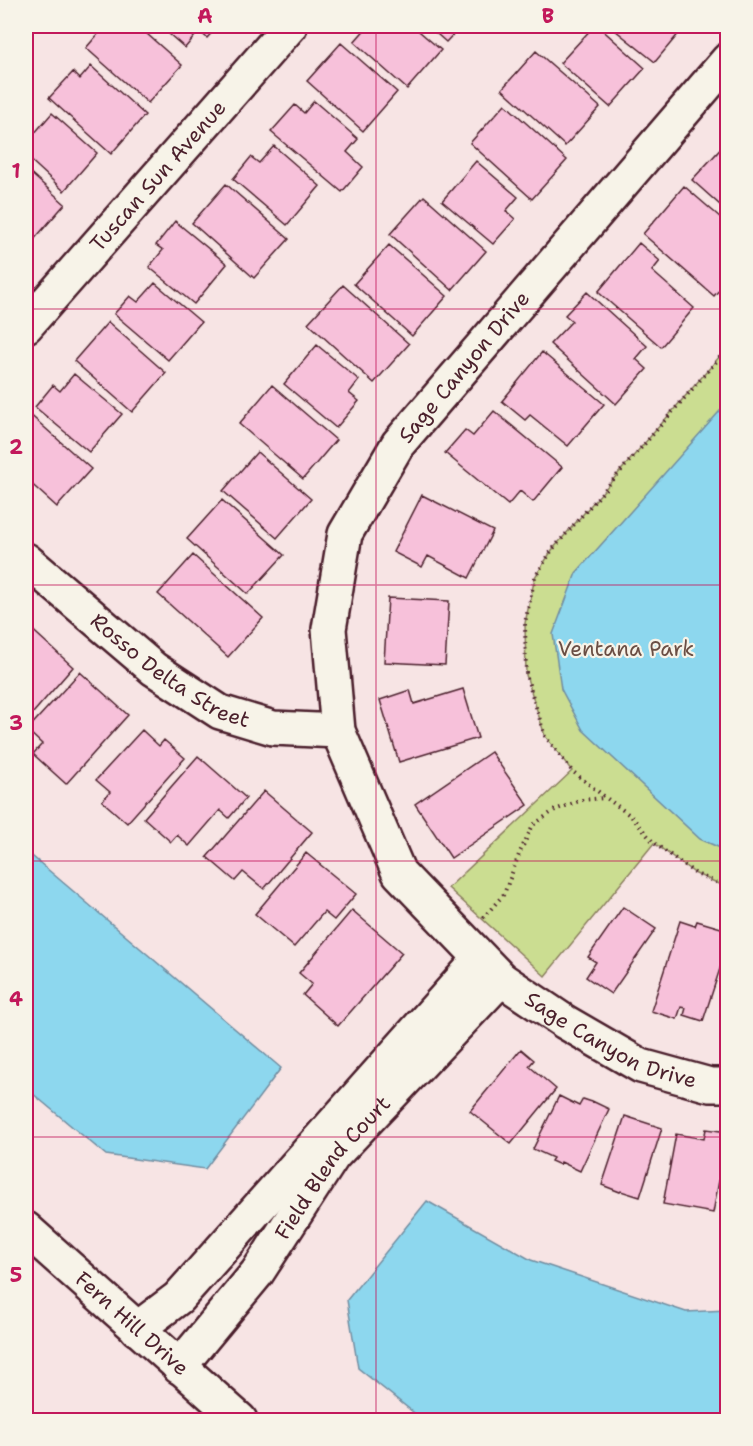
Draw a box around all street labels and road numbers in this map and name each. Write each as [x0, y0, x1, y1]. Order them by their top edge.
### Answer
street label: Tuscan Sun Avenue [84, 94, 232, 258]
street label: Sage Canyon Drive [392, 285, 536, 449]
street label: Rosso Delta Street [85, 607, 253, 734]
street label: Sage Canyon Drive [519, 985, 700, 1095]
street label: Field Blend Court [268, 1090, 397, 1245]
street label: Fern Hill Drive [69, 1265, 195, 1382]

